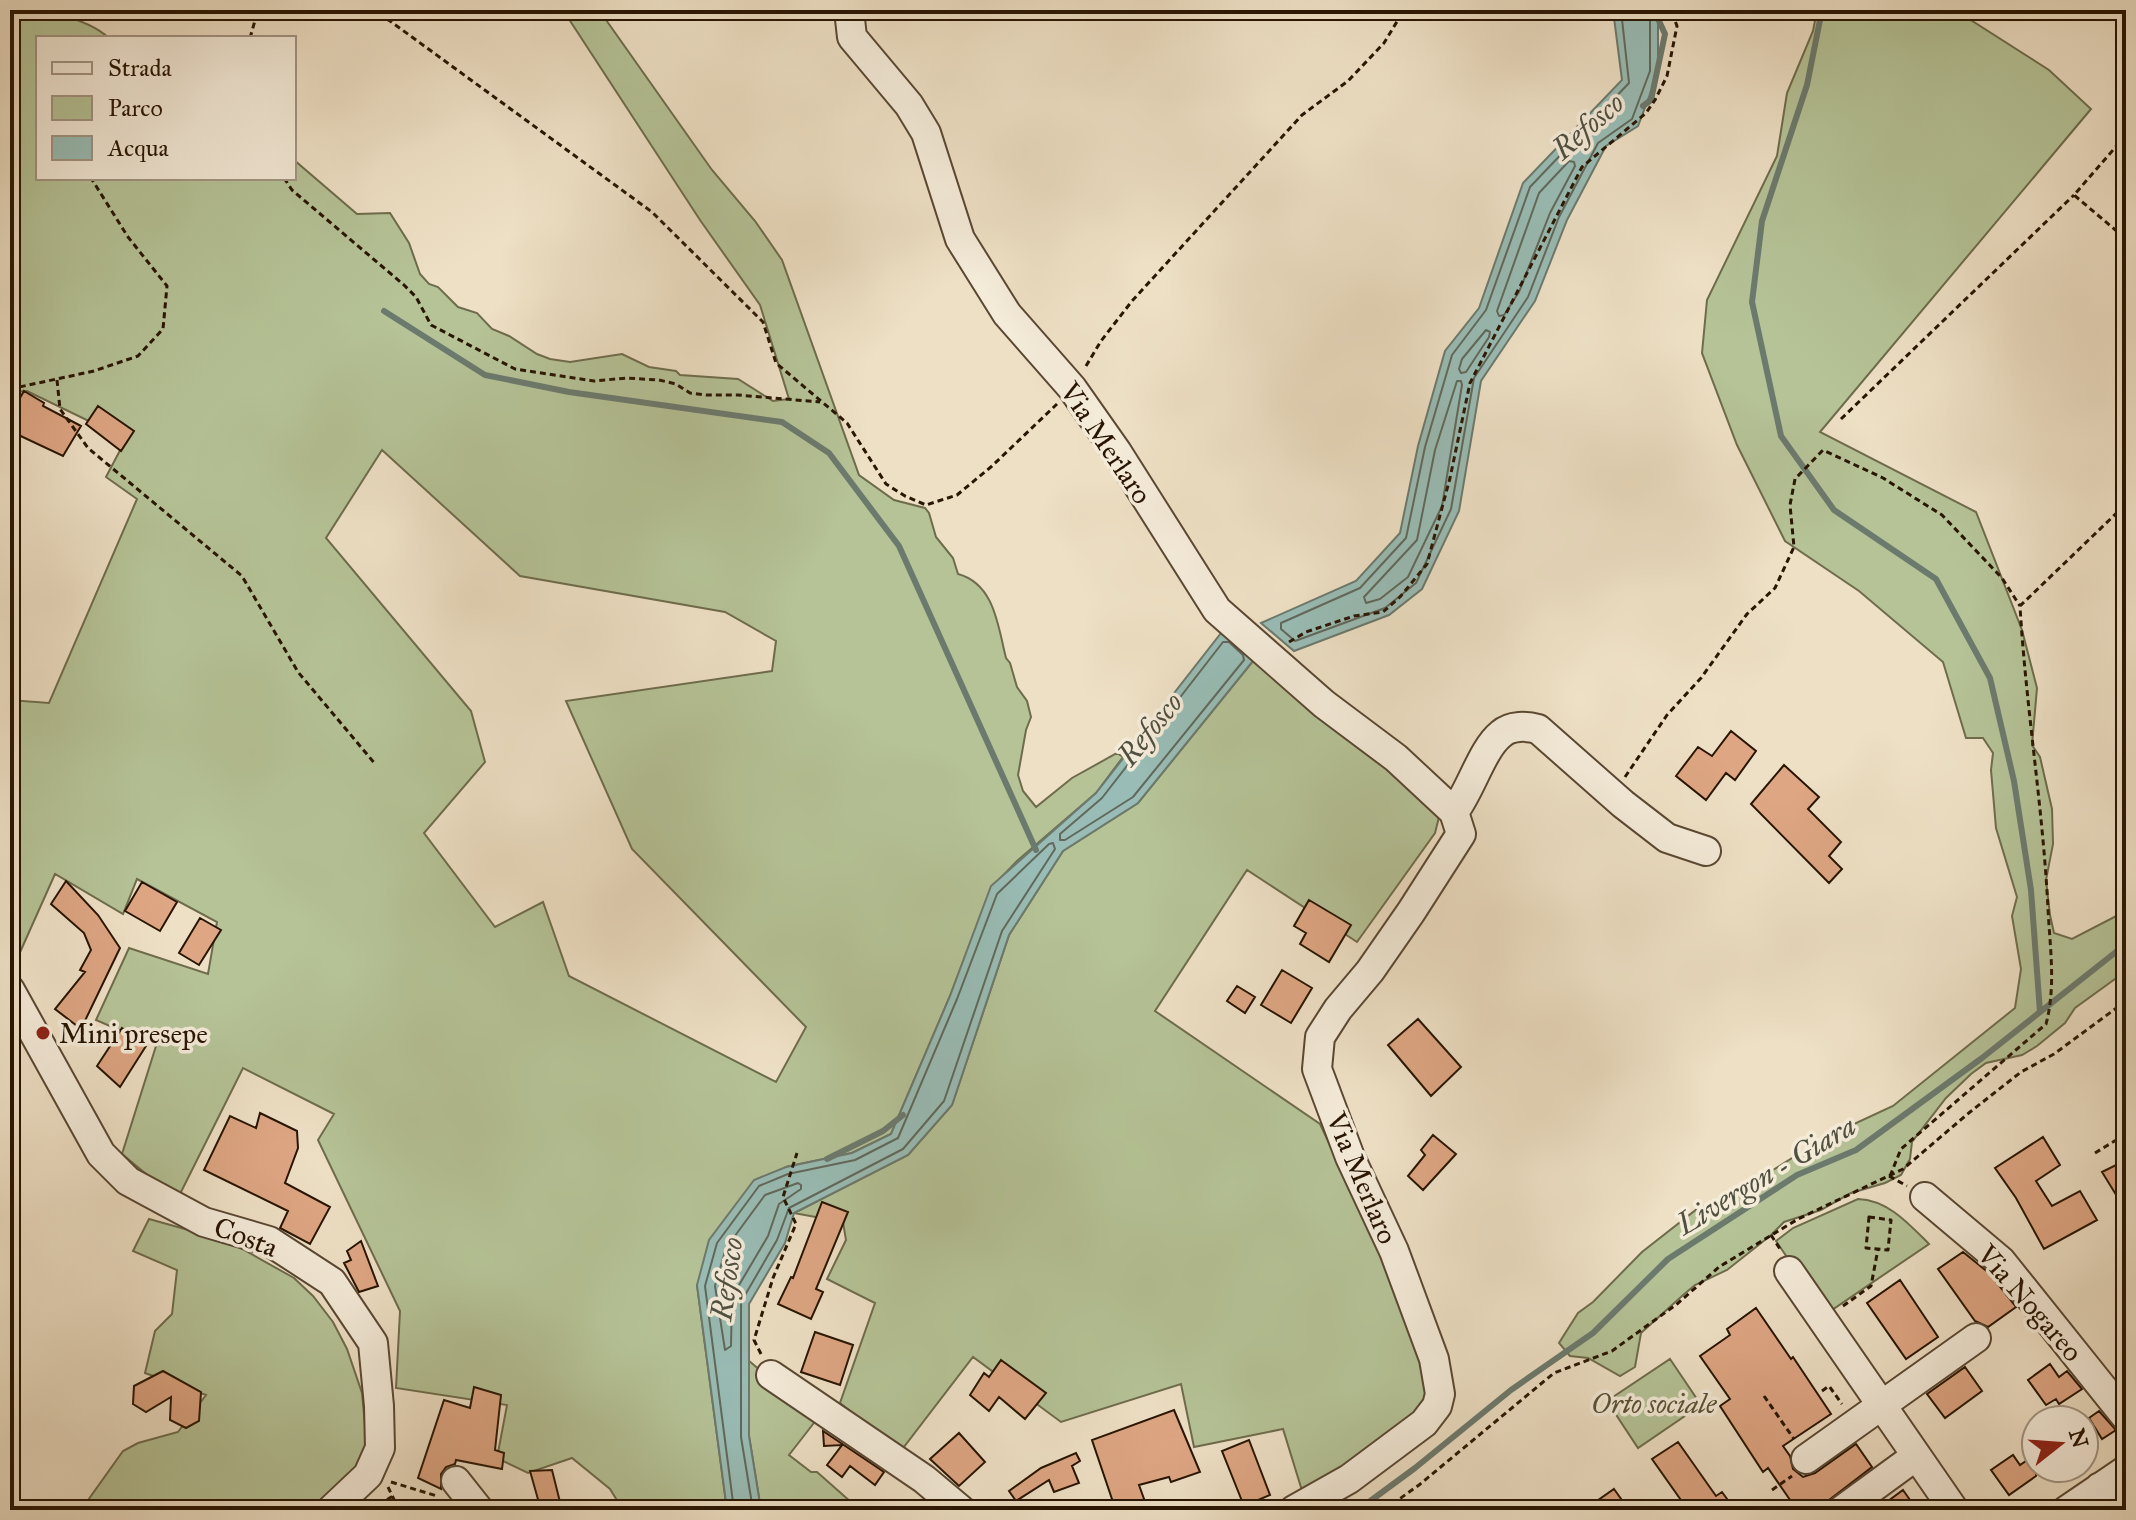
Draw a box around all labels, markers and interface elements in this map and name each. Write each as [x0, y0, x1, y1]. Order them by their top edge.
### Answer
legend [36, 36, 296, 180]
text: Strada [108, 53, 172, 83]
water label: Refosco [1544, 85, 1631, 168]
text: Parco [108, 93, 163, 123]
text: Acqua [107, 133, 169, 163]
street label: Via Merlaro [1052, 374, 1160, 511]
water label: Refosco [1109, 685, 1190, 774]
place label: Mini presepe [59, 1016, 208, 1051]
marker: Mini presepe [34, 1024, 52, 1042]
street label: Via Merlaro [1318, 1106, 1405, 1249]
water label: Livergon - Giara [1668, 1107, 1862, 1244]
street label: Costa [209, 1209, 283, 1265]
water label: Refosco [703, 1235, 751, 1324]
street label: Via Nogareo [1969, 1237, 2090, 1369]
park label: Orto sociale [1592, 1386, 1717, 1421]
north arrow [2020, 1404, 2100, 1484]
text: N [2063, 1425, 2094, 1451]

